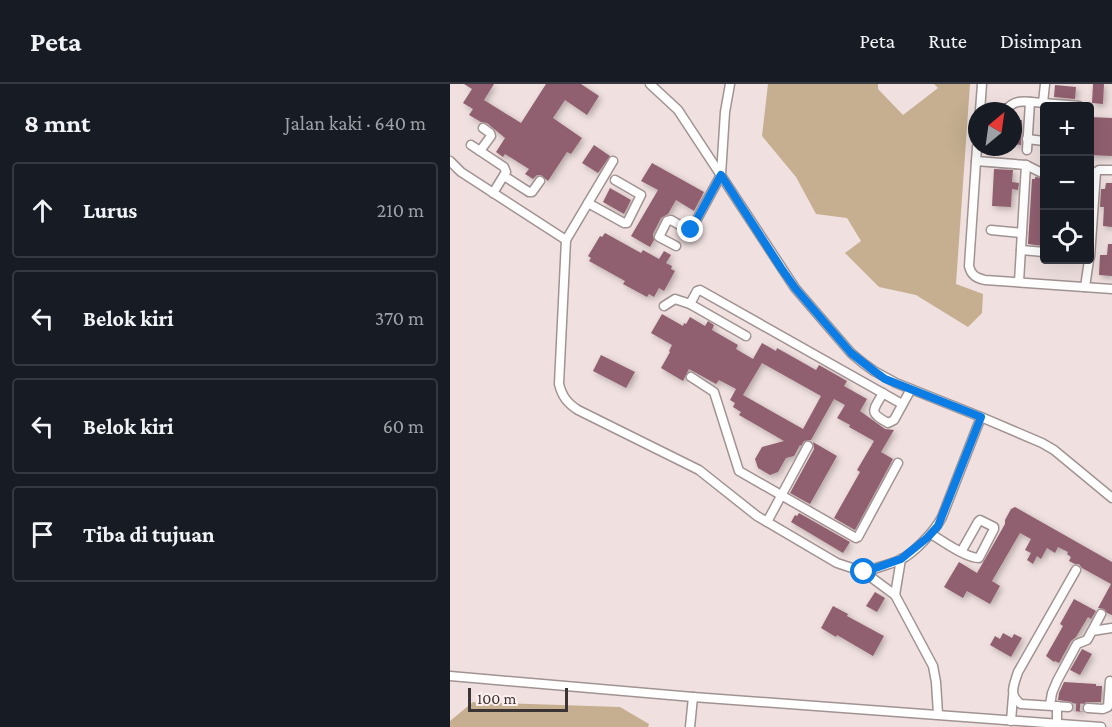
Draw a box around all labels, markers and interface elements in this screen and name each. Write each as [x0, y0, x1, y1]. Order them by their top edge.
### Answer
text: Peta [30, 26, 82, 57]
text: Peta [859, 29, 895, 53]
text: Rute [928, 29, 967, 53]
text: Disimpan [1000, 29, 1082, 53]
north arrow [968, 102, 1022, 156]
map controls [1040, 102, 1094, 264]
button: + [1040, 102, 1094, 156]
text: 8 mnt [24, 109, 90, 138]
text: Jalan kaki · 640 m [285, 112, 426, 134]
button: − [1040, 156, 1094, 210]
icon: ahead [26, 194, 59, 227]
text: Lurus [83, 198, 137, 223]
text: 210 m [377, 199, 424, 221]
button: locate [1040, 210, 1094, 264]
route end [677, 216, 703, 242]
icon: left [26, 302, 59, 335]
text: Belok kiri [83, 306, 174, 331]
text: 370 m [375, 307, 424, 329]
icon: left [26, 410, 59, 443]
text: Belok kiri [83, 414, 174, 439]
text: 60 m [383, 415, 424, 437]
icon: arrive [26, 518, 59, 551]
text: Tiba di tujuan [83, 522, 215, 547]
route start [850, 558, 876, 584]
scale bar [468, 685, 568, 712]
text: 100 m [477, 690, 516, 707]

